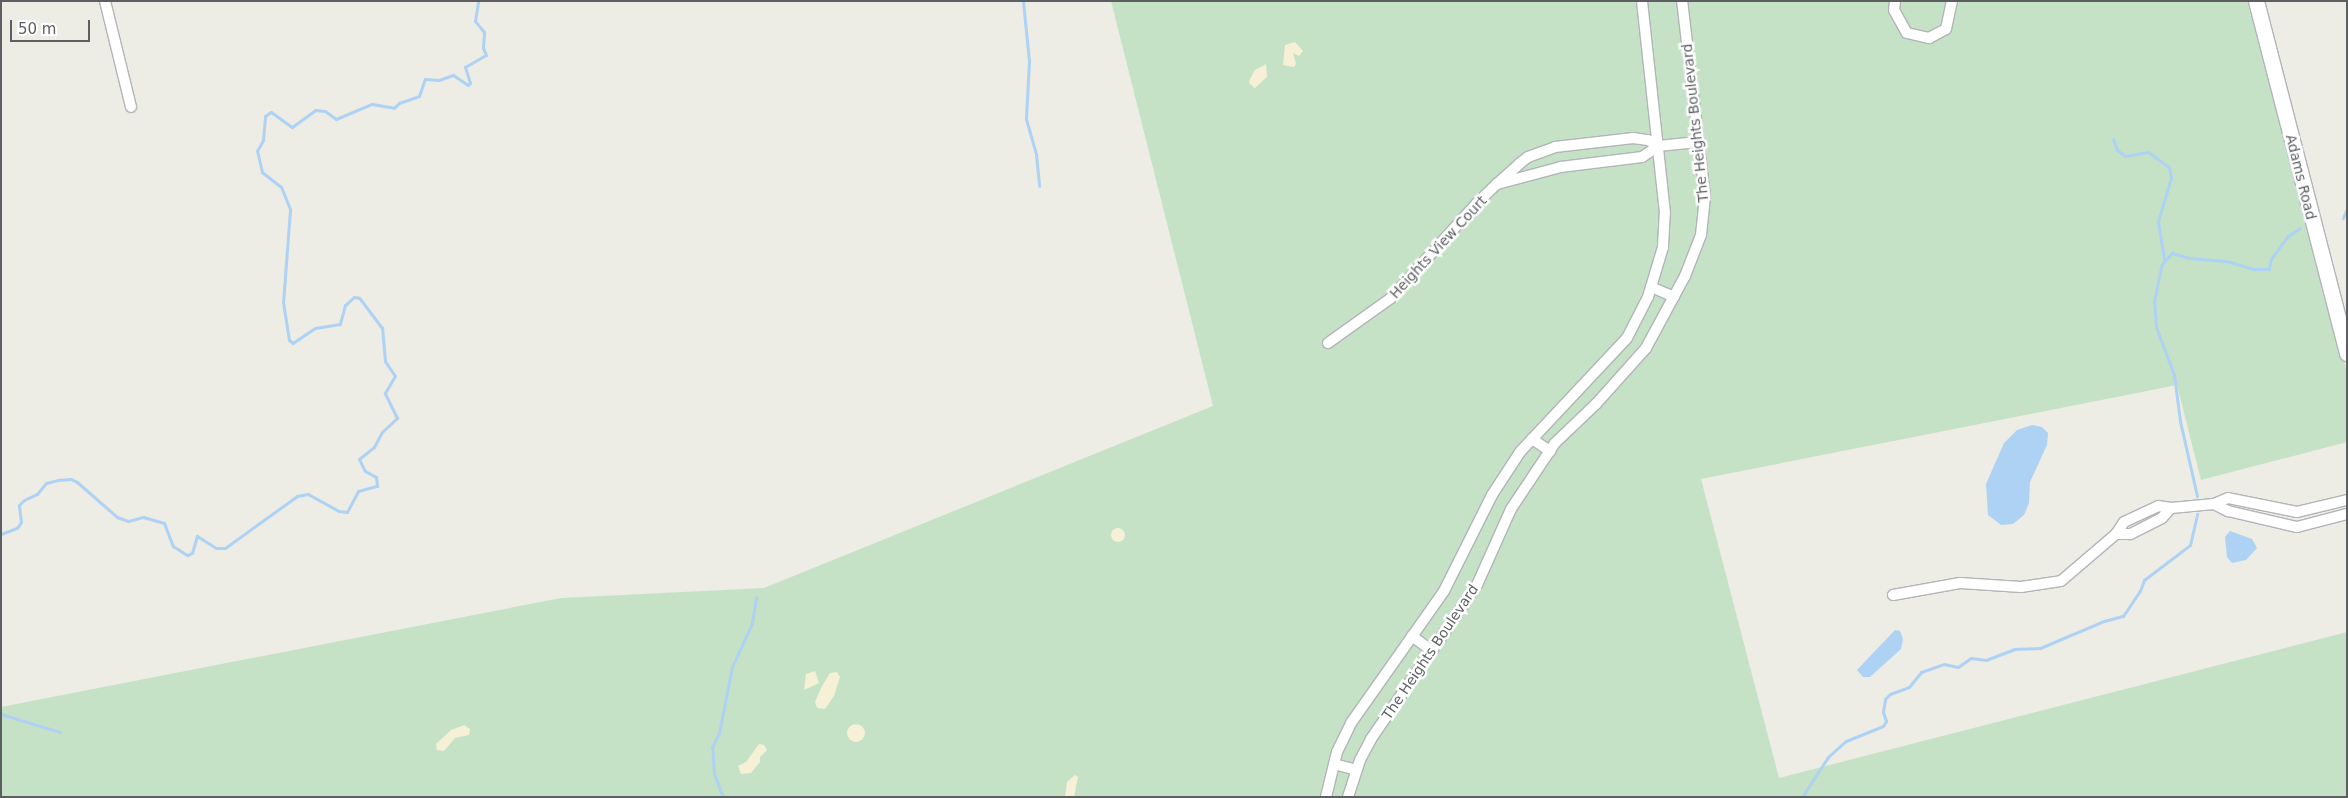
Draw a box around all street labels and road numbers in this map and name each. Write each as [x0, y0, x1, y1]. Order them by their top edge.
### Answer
street label: The Heights Boulevard [1678, 43, 1712, 203]
street label: Adams Road [2282, 133, 2320, 221]
street label: Heights View Court [1386, 192, 1490, 302]
street label: The Heights Boulevard [1378, 581, 1482, 723]

